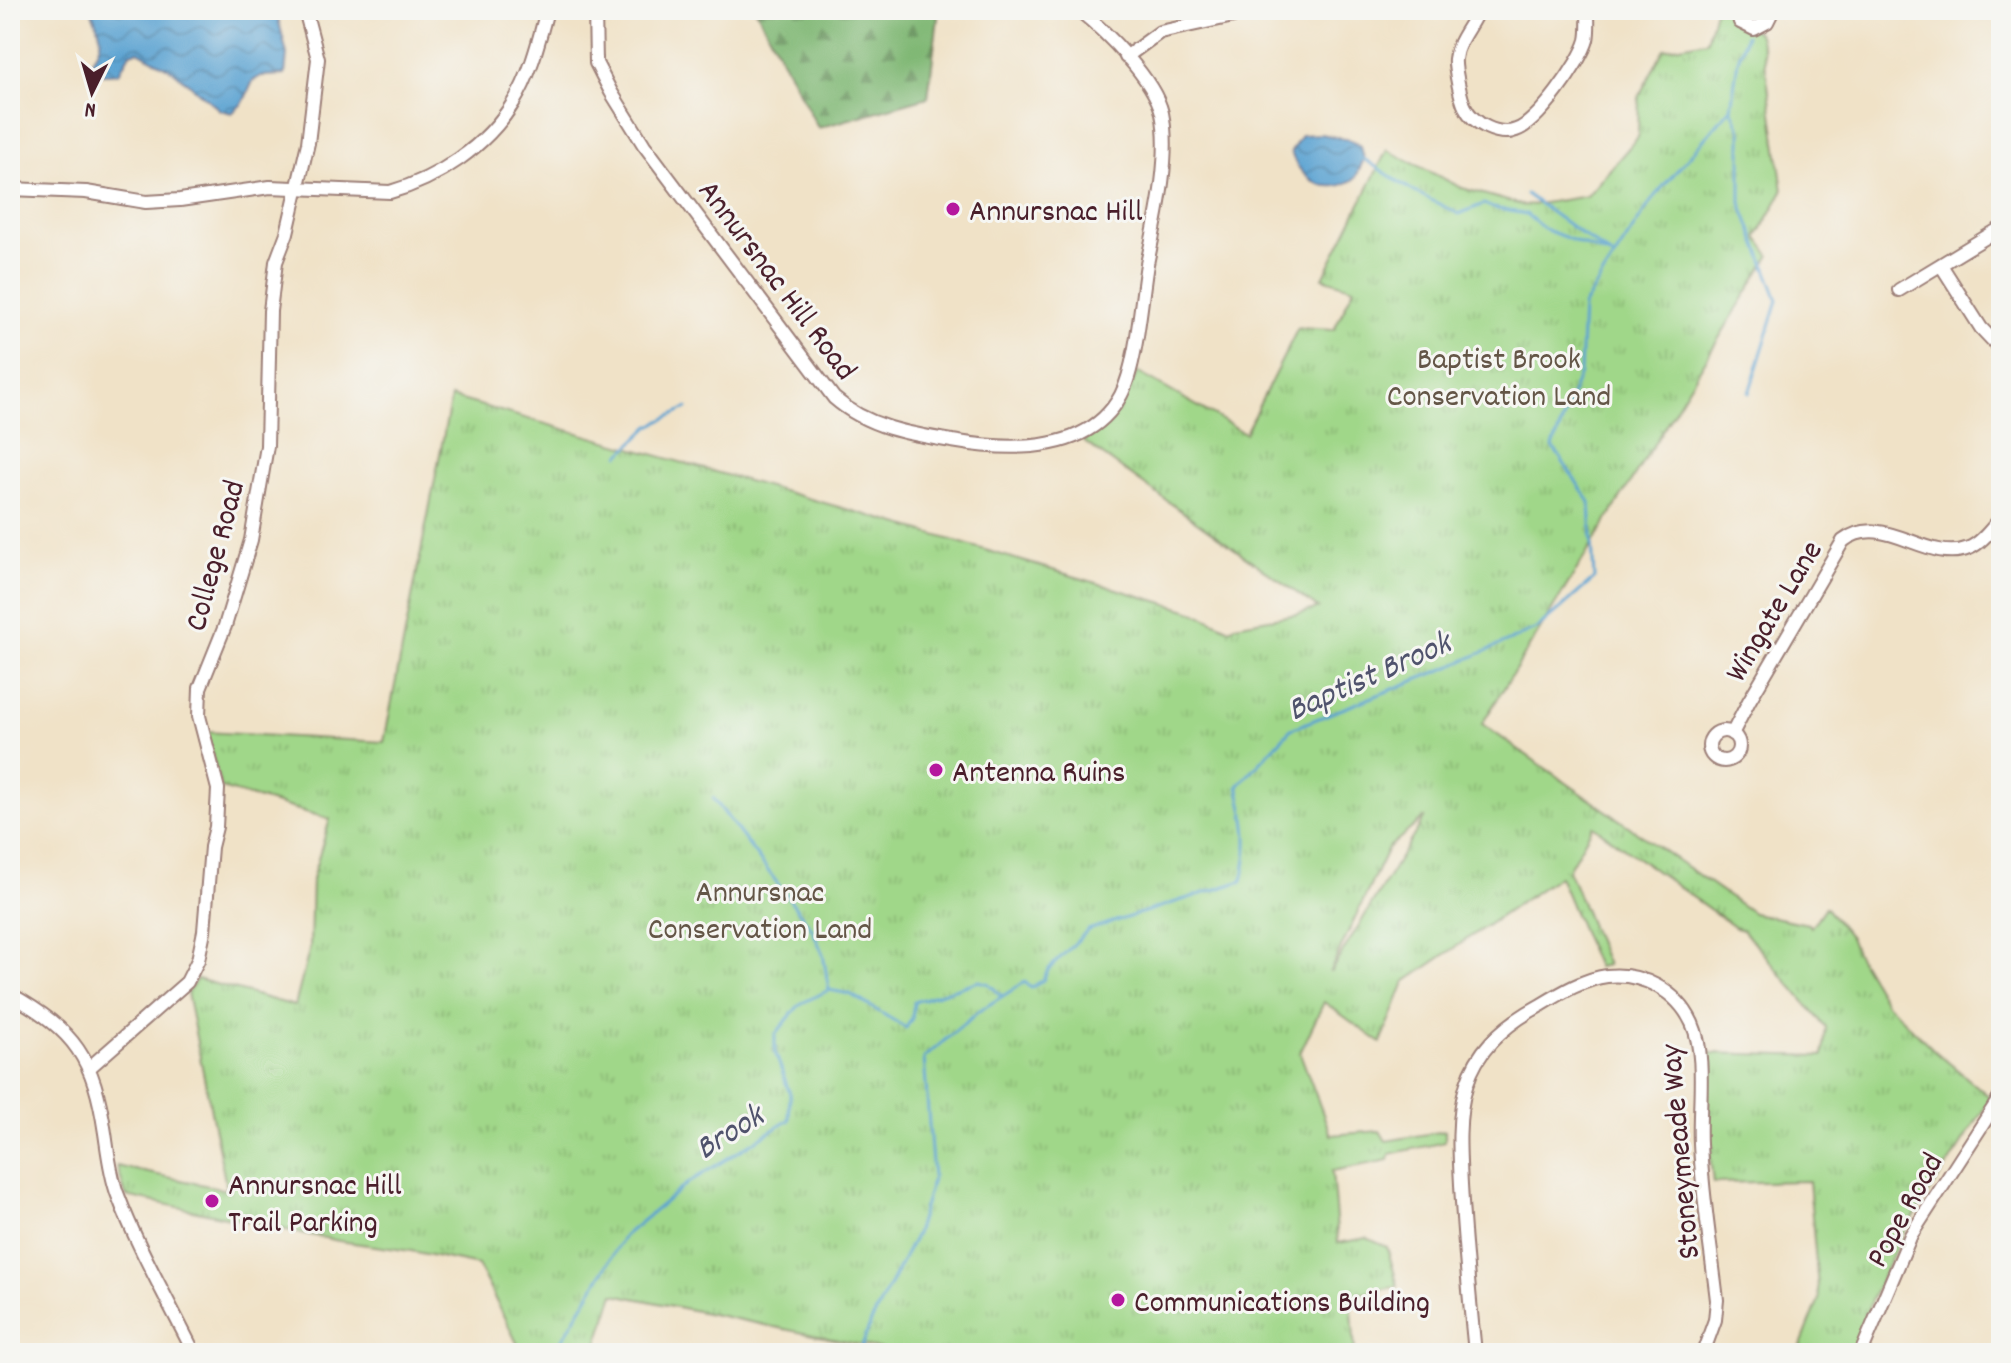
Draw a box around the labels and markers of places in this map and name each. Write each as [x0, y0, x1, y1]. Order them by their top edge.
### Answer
place label: Annursnac Hill [969, 191, 1143, 237]
marker: Annursnac Hill [944, 200, 962, 218]
place label: Antenna Ruins [952, 752, 1126, 798]
marker: Antenna Ruins [927, 761, 945, 779]
place label: Annursnac Hill Trail Parking [228, 1165, 402, 1248]
marker: Annursnac Hill Trail Parking [203, 1192, 221, 1210]
place label: Communications Building [1134, 1282, 1430, 1328]
marker: Communications Building [1109, 1291, 1127, 1309]

